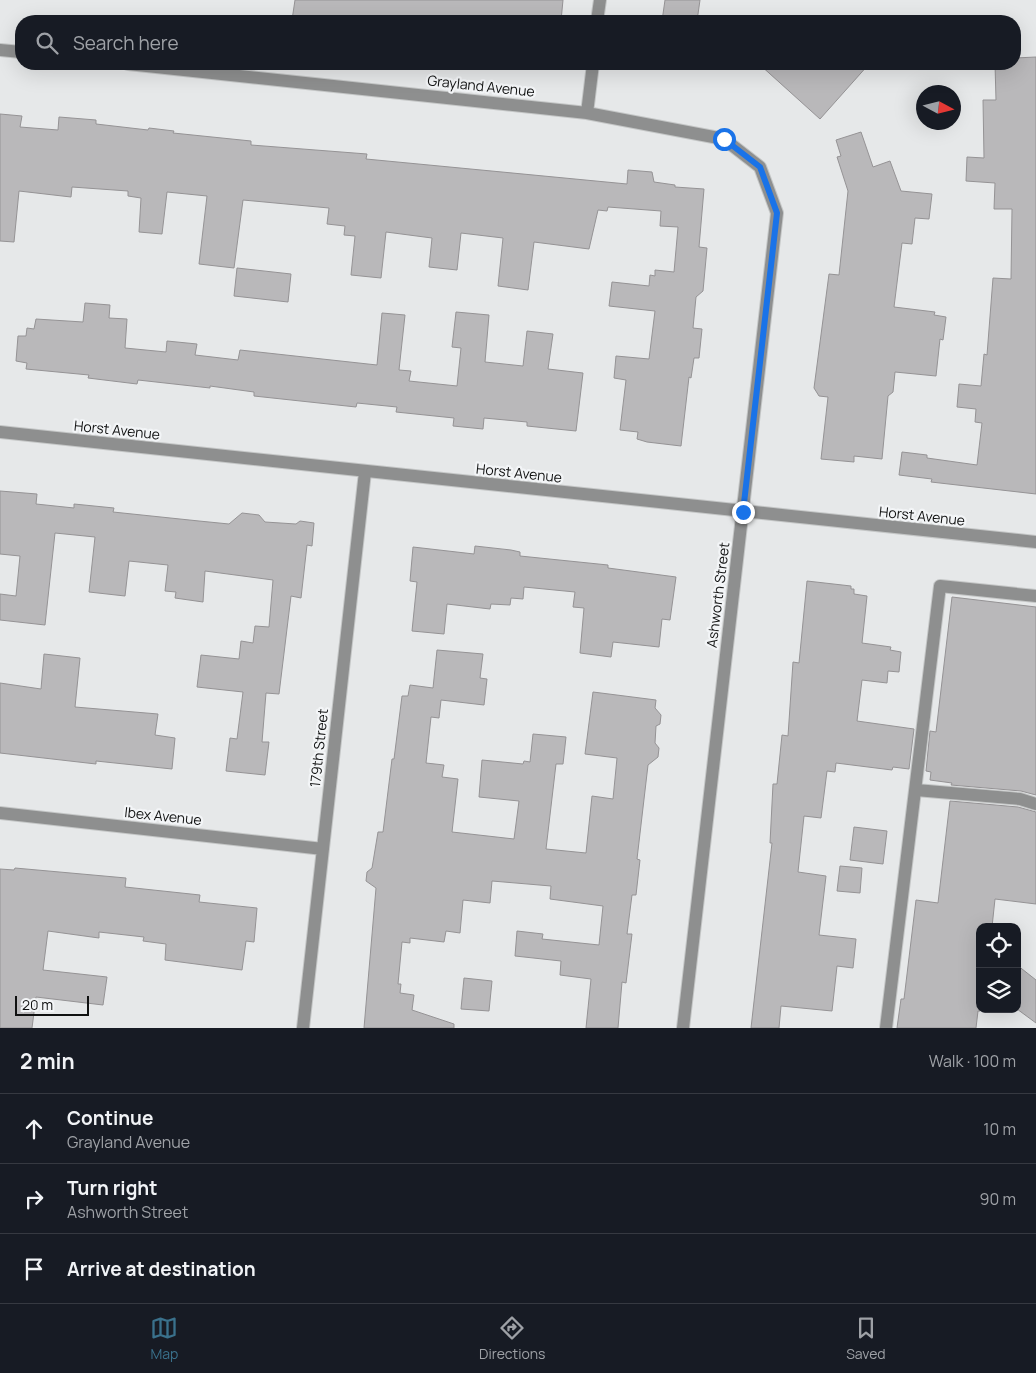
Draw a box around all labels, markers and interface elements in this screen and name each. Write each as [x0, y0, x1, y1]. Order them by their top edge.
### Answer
search box [15, 15, 1021, 70]
icon: search [33, 29, 61, 57]
text: Search here [73, 30, 179, 56]
street label: Grayland Avenue [426, 70, 536, 101]
north arrow [916, 85, 961, 130]
route start [713, 128, 736, 151]
street label: Horst Avenue [73, 416, 161, 443]
street label: Horst Avenue [475, 459, 563, 486]
route end [732, 501, 755, 524]
street label: Horst Avenue [878, 502, 966, 529]
street label: Ashworth Street [702, 541, 733, 649]
street label: 179th Street [305, 707, 332, 788]
street label: Ibex Avenue [123, 802, 203, 829]
map controls [976, 923, 1021, 1013]
button: locate [976, 923, 1021, 968]
button: layers [976, 968, 1021, 1013]
scale bar [15, 993, 89, 1016]
text: 20 m [22, 995, 53, 1014]
text: 2 min [20, 1047, 75, 1075]
text: Walk · 100 m [929, 1050, 1016, 1072]
text: Continue [67, 1105, 153, 1131]
icon: ahead [20, 1115, 48, 1143]
text: 10 m [983, 1118, 1016, 1140]
text: Grayland Avenue [67, 1131, 190, 1153]
text: Turn right [67, 1175, 157, 1201]
icon: right [20, 1185, 48, 1213]
text: 90 m [980, 1188, 1016, 1210]
text: Ashworth Street [67, 1201, 188, 1223]
icon: arrive [20, 1255, 48, 1283]
text: Arrive at destination [67, 1256, 256, 1282]
tab: Map [150, 1314, 178, 1363]
tab: Directions [479, 1314, 545, 1363]
tab: Saved [846, 1314, 886, 1363]

